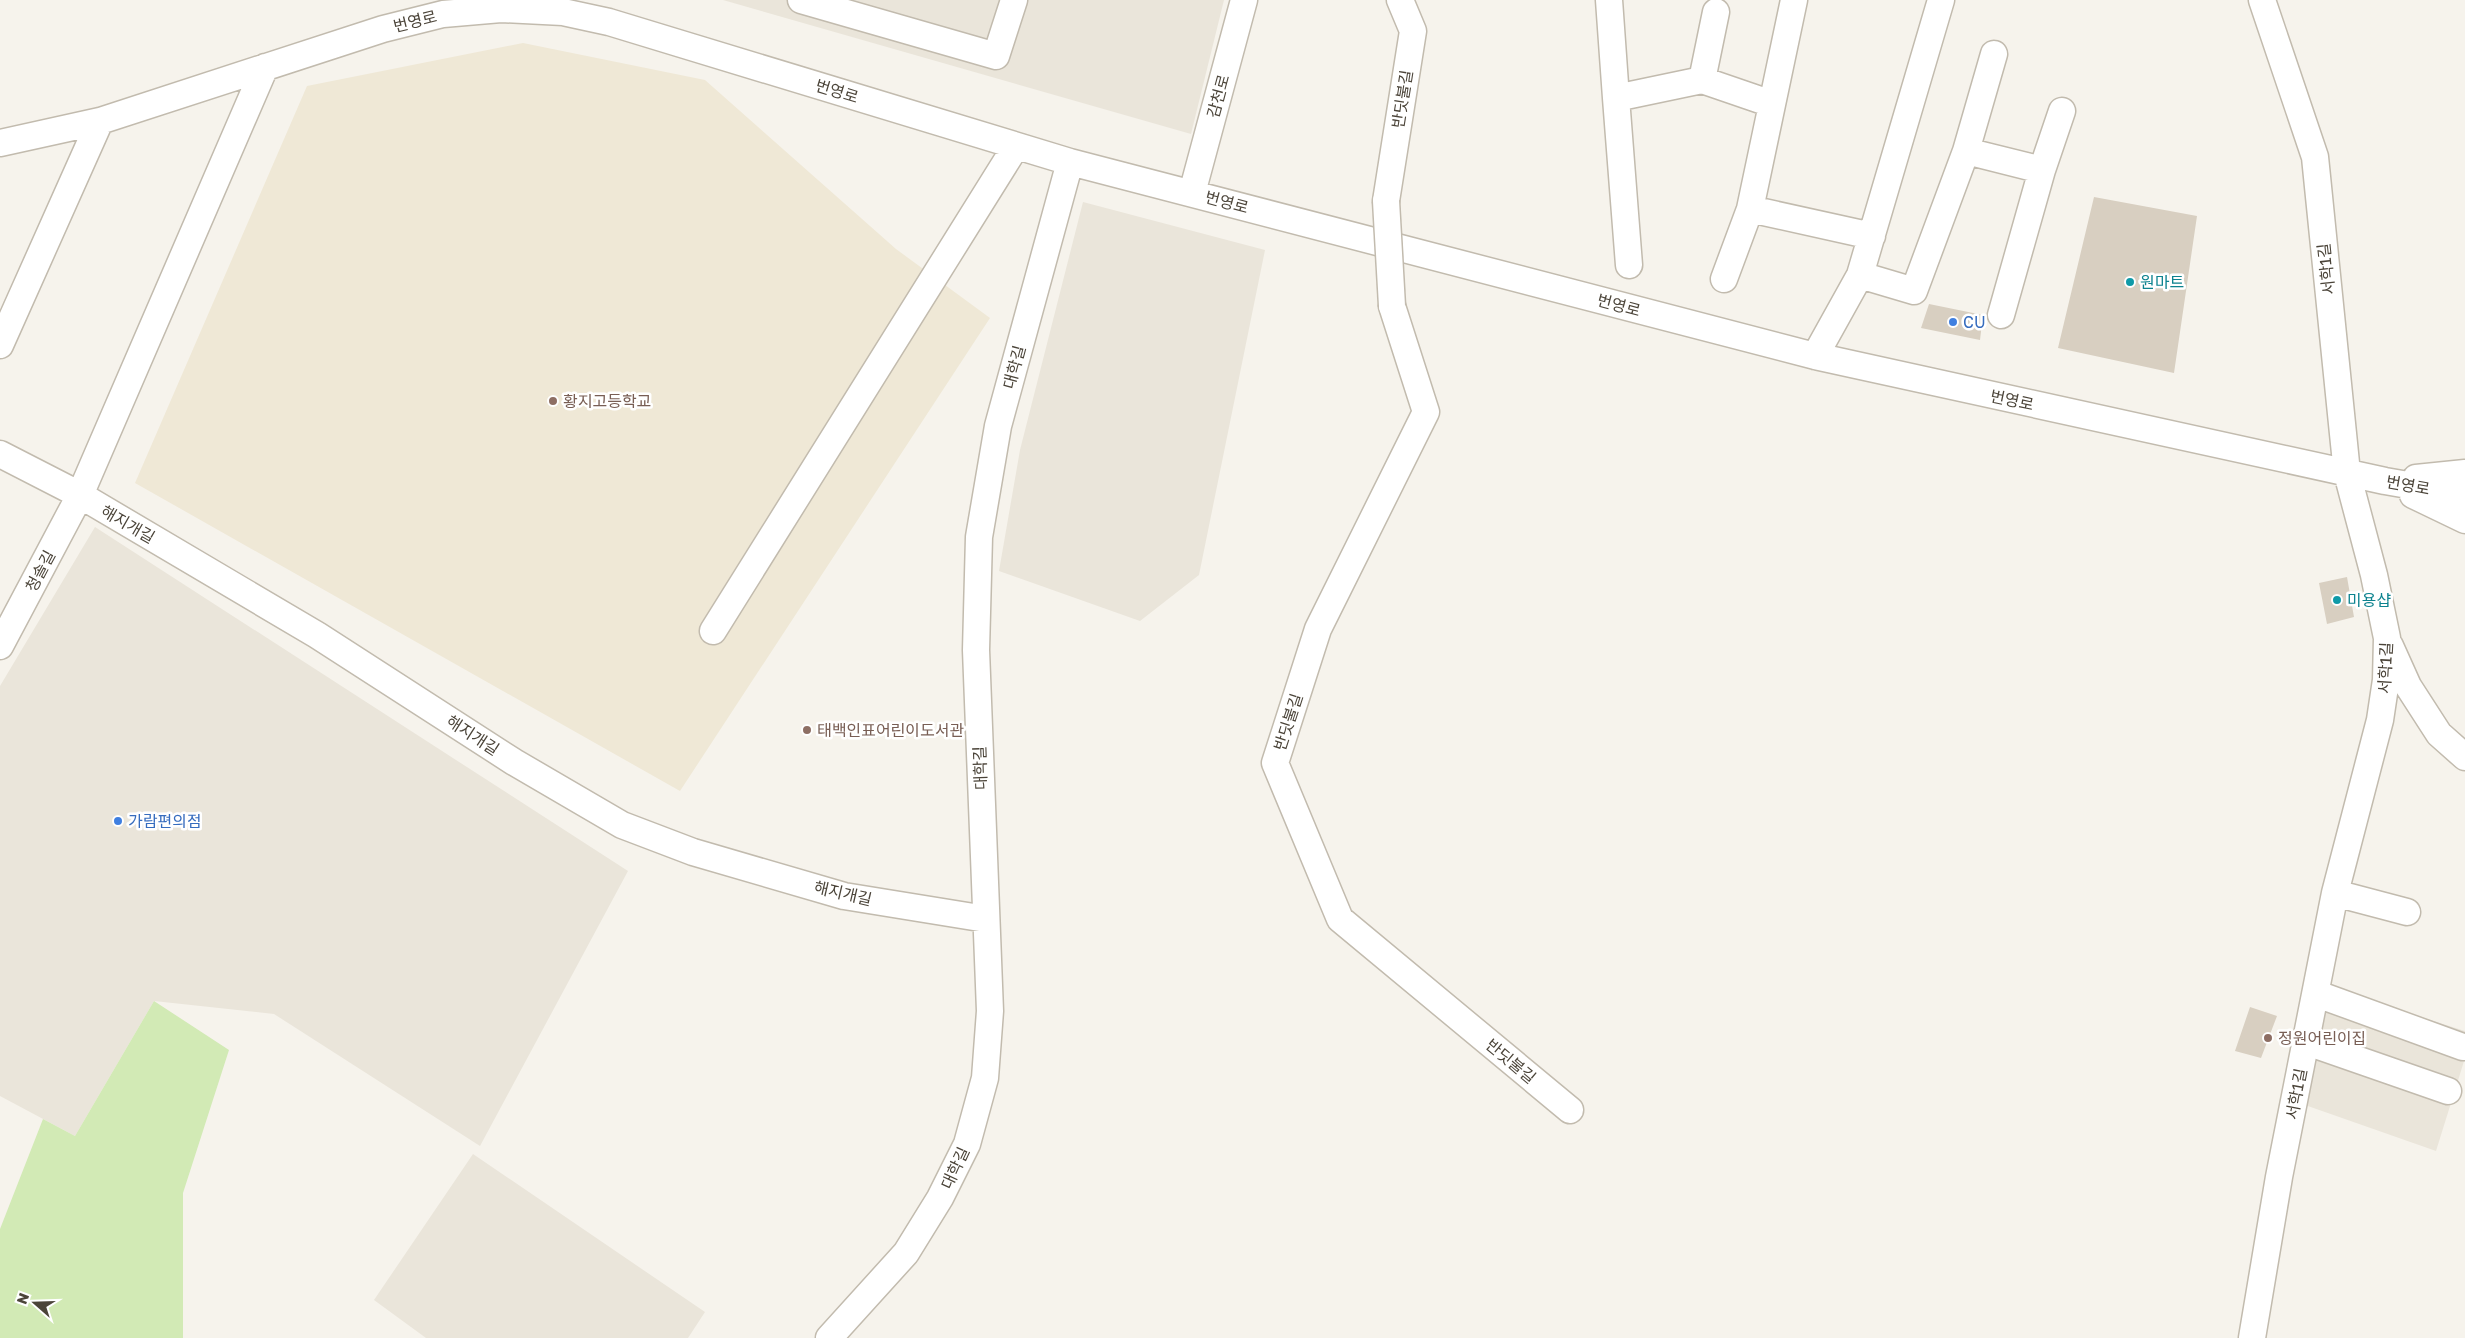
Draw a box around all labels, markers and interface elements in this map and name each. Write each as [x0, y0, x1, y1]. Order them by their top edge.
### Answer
street label: 번영로 [391, 6, 439, 36]
street label: 반딧불길 [1388, 68, 1416, 130]
street label: 감천로 [1203, 72, 1233, 120]
street label: 번영로 [813, 75, 861, 107]
street label: 번영로 [1203, 187, 1251, 217]
street label: 서학1길 [2313, 242, 2339, 296]
place label: 원마트 [2140, 272, 2184, 292]
marker: 원마트 [2124, 276, 2136, 288]
street label: 번영로 [1595, 290, 1643, 320]
place label: CU [1963, 312, 1986, 332]
marker: CU [1947, 316, 1959, 328]
street label: 대학길 [999, 343, 1029, 391]
street label: 번영로 [1988, 386, 2036, 414]
place label: 황지고등학교 [563, 391, 651, 411]
marker: 황지고등학교 [547, 395, 559, 407]
street label: 번영로 [2385, 471, 2432, 499]
street label: 해지개길 [97, 501, 159, 547]
street label: 청솔길 [21, 547, 59, 595]
place label: 미용샵 [2347, 590, 2391, 610]
marker: 미용샵 [2331, 594, 2343, 606]
street label: 서학1길 [2374, 642, 2396, 694]
street label: 반딧불길 [1269, 691, 1307, 753]
street label: 해지개길 [443, 711, 503, 759]
place label: 태백인표어린이도서관 [817, 720, 964, 740]
marker: 태백인표어린이도서관 [801, 724, 813, 736]
street label: 대학길 [969, 746, 991, 790]
place label: 가람편의점 [128, 811, 202, 831]
marker: 가람편의점 [112, 815, 124, 827]
street label: 해지개길 [812, 877, 874, 909]
place label: 정원어린이집 [2278, 1028, 2366, 1048]
marker: 정원어린이집 [2262, 1032, 2274, 1044]
street label: 반딧불길 [1482, 1034, 1540, 1088]
street label: 서학1길 [2281, 1067, 2311, 1121]
street label: 대학길 [937, 1144, 973, 1192]
north arrow [10, 1278, 60, 1328]
text: N [13, 1290, 32, 1306]

